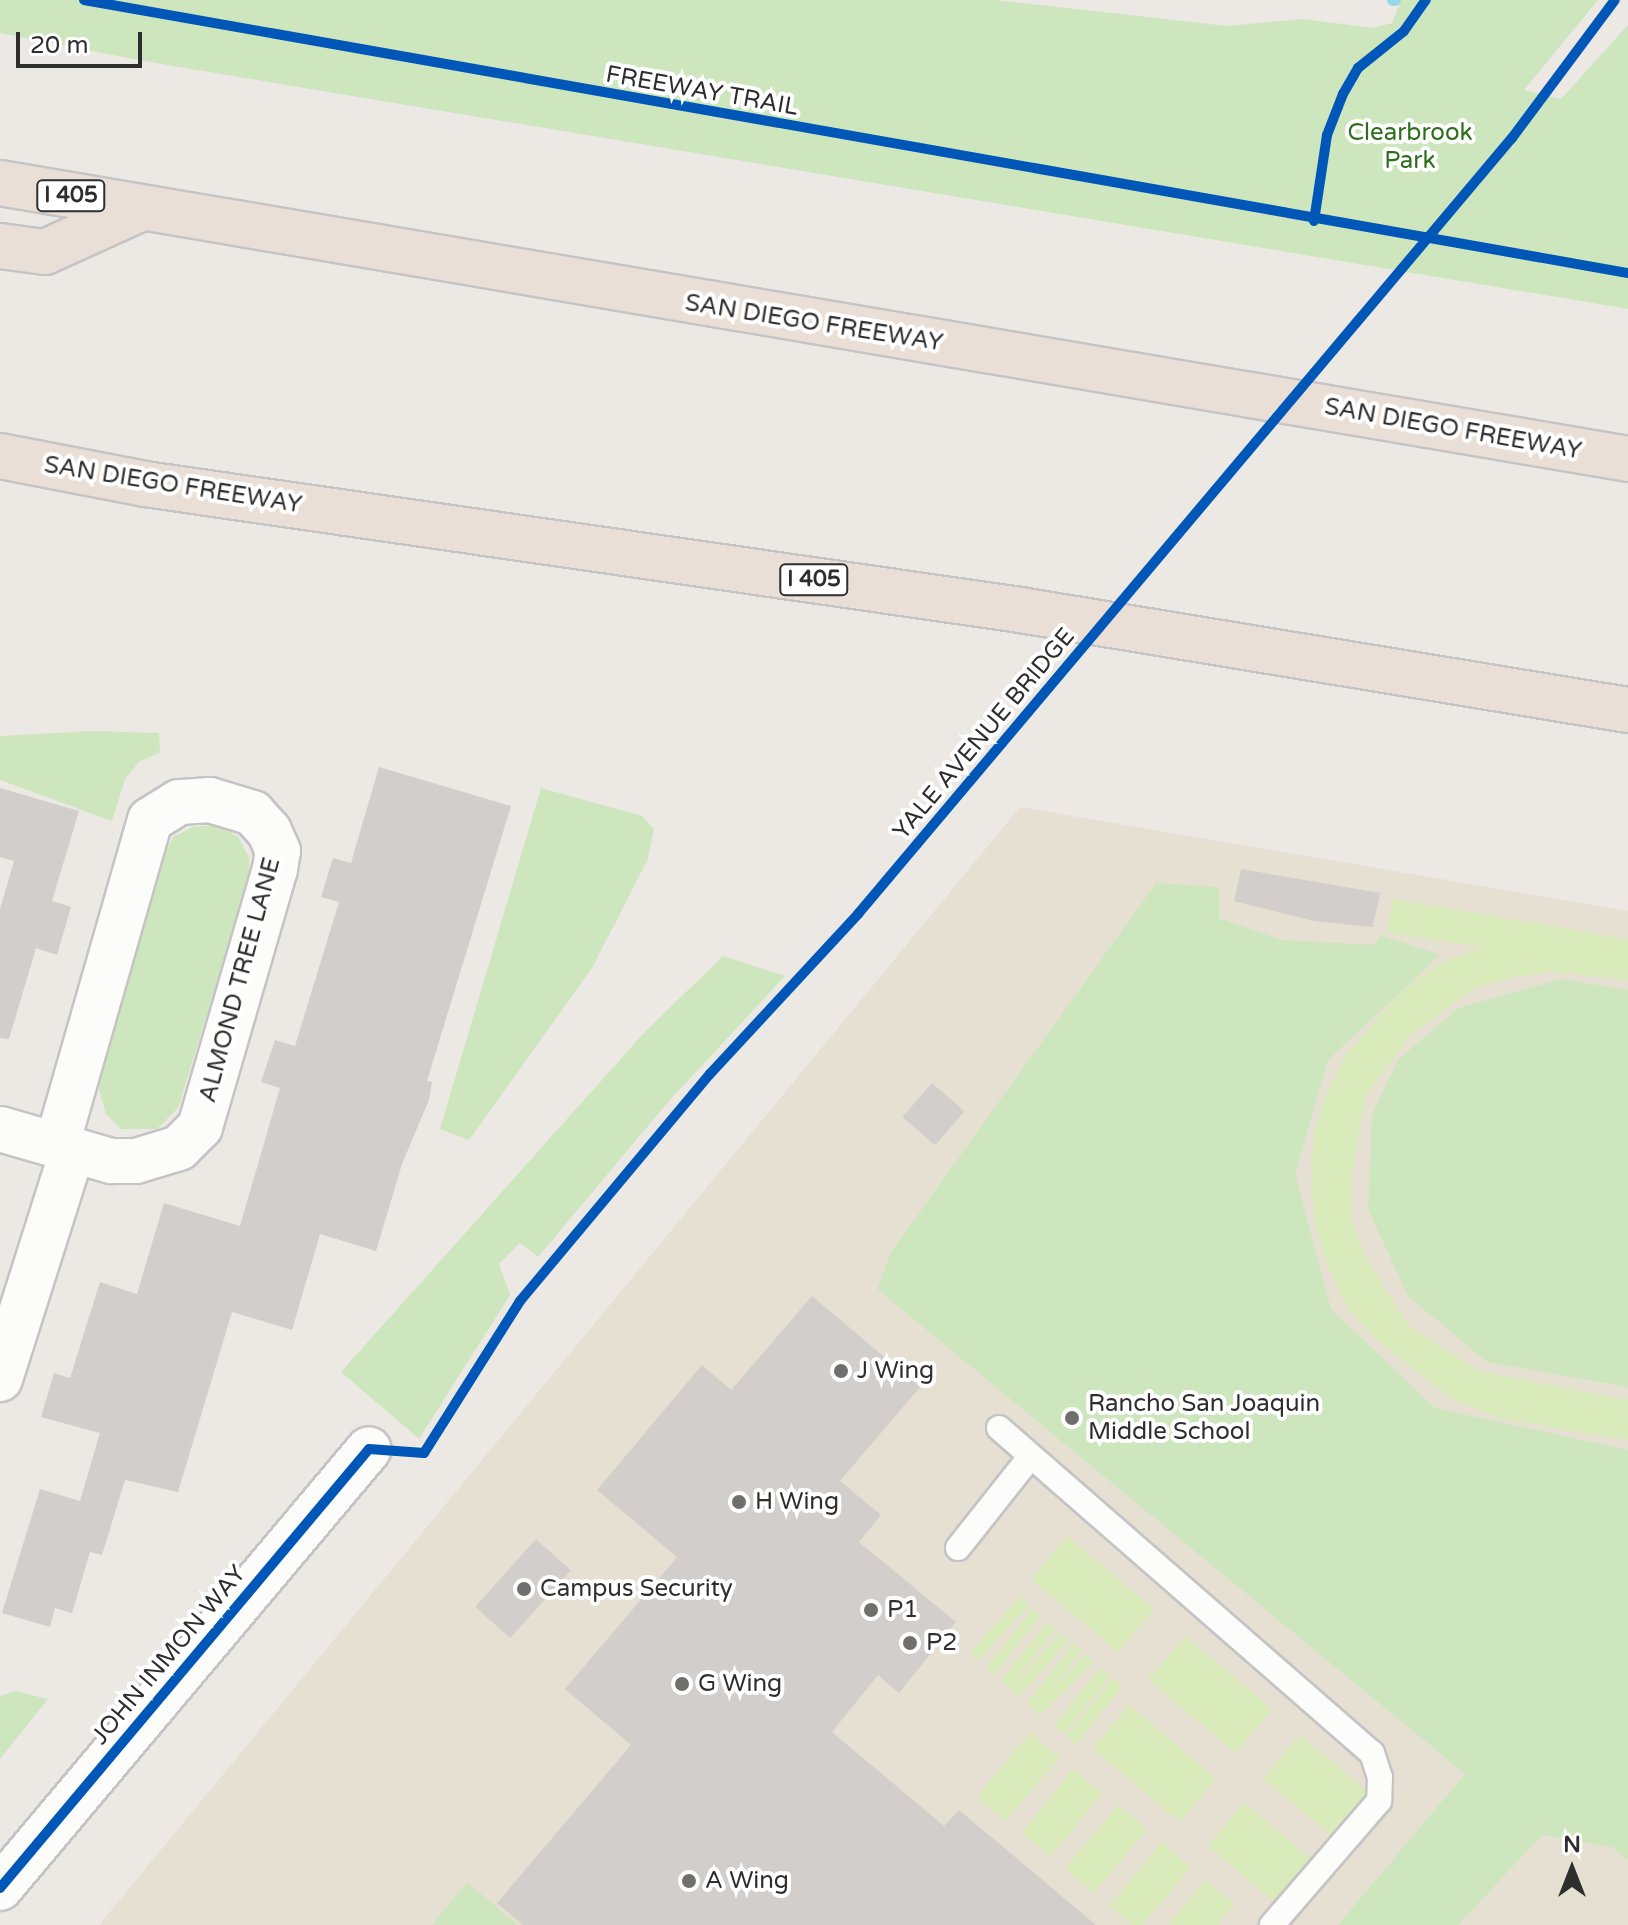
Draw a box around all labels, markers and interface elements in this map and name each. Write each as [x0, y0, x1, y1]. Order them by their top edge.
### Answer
scale bar [20, 16, 146, 66]
text: 20 m [30, 31, 88, 60]
street label: FREEWAY TRAIL [604, 60, 800, 122]
park label: Clearbrook Park [1347, 119, 1473, 175]
road number: I 405 [35, 178, 107, 214]
street label: SAN DIEGO FREEWAY [683, 288, 945, 358]
street label: SAN DIEGO FREEWAY [1322, 392, 1584, 466]
street label: SAN DIEGO FREEWAY [42, 450, 304, 520]
road number: I 405 [778, 562, 850, 598]
street label: YALE AVENUE BRIDGE [887, 622, 1081, 846]
street label: ALMOND TREE LANE [193, 854, 287, 1106]
place label: J Wing [857, 1357, 934, 1385]
marker: J Wing [832, 1362, 850, 1380]
place label: Rancho San Joaquin Middle School [1088, 1390, 1320, 1446]
marker: Rancho San Joaquin Middle School [1063, 1409, 1081, 1427]
place label: H Wing [755, 1488, 839, 1516]
marker: H Wing [730, 1493, 748, 1511]
street label: JOHN INMON WAY [86, 1560, 252, 1750]
place label: Campus Security [540, 1575, 733, 1603]
marker: Campus Security [515, 1580, 533, 1598]
place label: P1 [887, 1596, 918, 1624]
marker: P1 [862, 1601, 880, 1619]
place label: P2 [926, 1629, 957, 1657]
marker: P2 [901, 1634, 919, 1652]
place label: G Wing [698, 1670, 782, 1698]
marker: G Wing [673, 1675, 691, 1693]
north arrow [1532, 1829, 1612, 1909]
text: N [1563, 1832, 1581, 1858]
place label: A Wing [705, 1867, 789, 1895]
marker: A Wing [680, 1872, 698, 1890]

